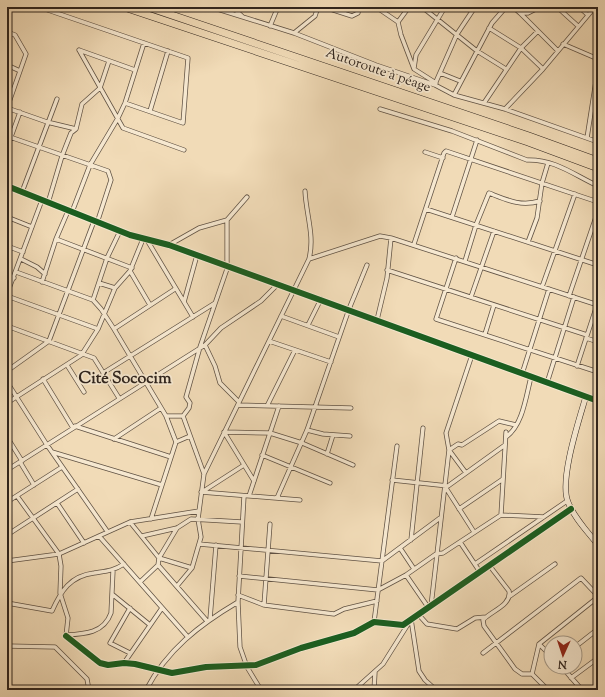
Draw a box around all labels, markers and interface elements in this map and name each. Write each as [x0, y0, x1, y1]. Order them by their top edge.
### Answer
street label: Autoroute à péage [323, 44, 433, 98]
district label: Cité Sococim [79, 368, 172, 391]
north arrow [543, 635, 583, 675]
text: N [558, 656, 568, 672]

